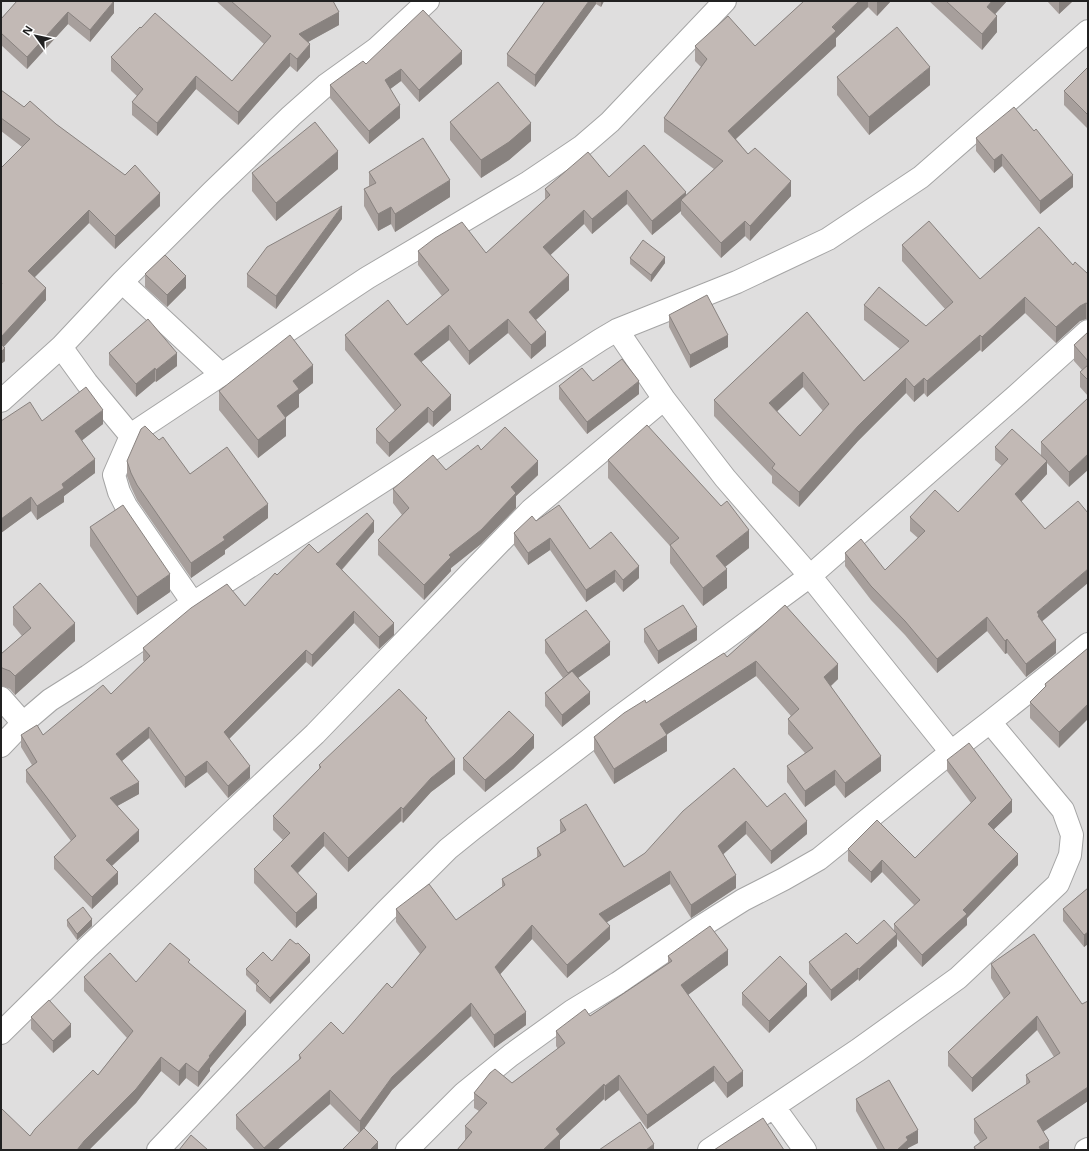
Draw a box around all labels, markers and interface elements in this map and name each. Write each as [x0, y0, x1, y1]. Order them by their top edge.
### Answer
north arrow [16, 16, 56, 56]
text: N [18, 22, 36, 38]

